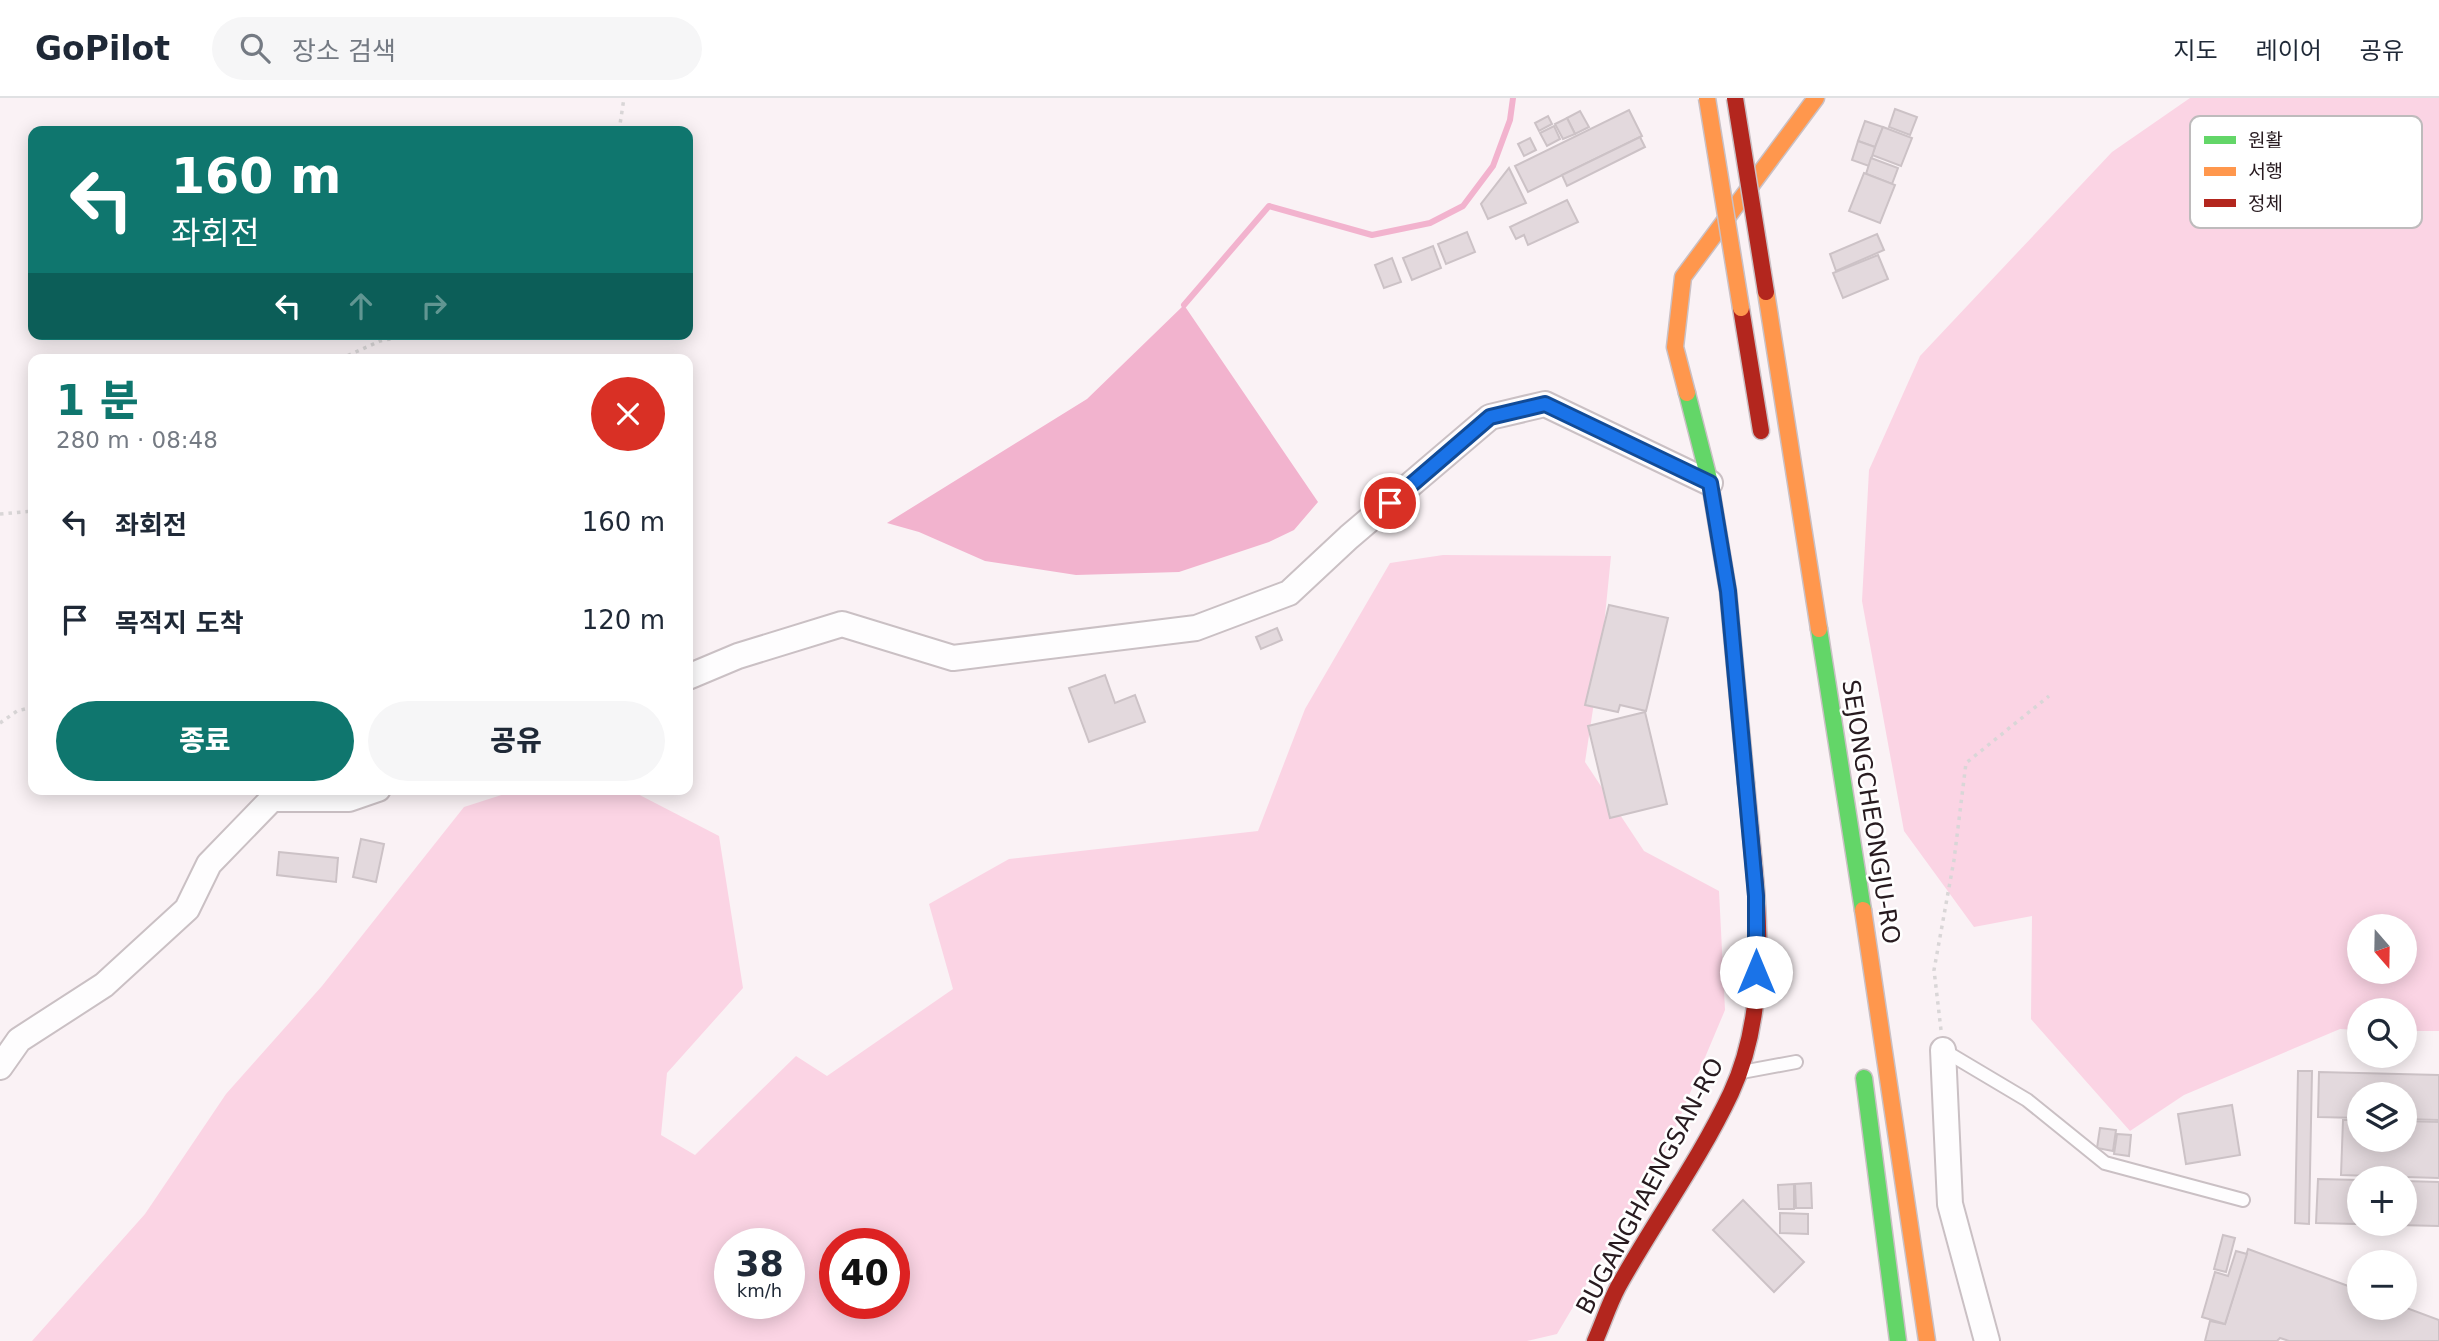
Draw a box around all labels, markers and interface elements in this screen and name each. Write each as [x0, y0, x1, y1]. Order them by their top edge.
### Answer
search box [212, 17, 702, 80]
text: GoPilot [35, 29, 170, 68]
icon: search [236, 29, 274, 67]
text: 장소 검색 [292, 36, 396, 66]
text: 지도 [2173, 37, 2218, 65]
text: 레이어 [2256, 37, 2322, 65]
text: 공유 [2360, 37, 2404, 65]
legend [2190, 116, 2422, 228]
text: 원활 [2248, 129, 2283, 151]
text: 160 m [171, 148, 341, 205]
icon: left [56, 154, 147, 245]
text: 서행 [2248, 160, 2283, 182]
text: 정체 [2248, 192, 2283, 214]
text: 좌회전 [171, 214, 259, 252]
icon: left [269, 287, 307, 325]
icon: ahead [342, 287, 380, 325]
icon: right [415, 287, 453, 325]
text: 1 분 [56, 376, 139, 425]
button: close [591, 377, 665, 451]
text: 280 m · 08:48 [56, 427, 218, 453]
pin [1360, 473, 1420, 533]
icon: arrive [1371, 484, 1409, 522]
icon: left [56, 503, 94, 541]
text: 160 m [582, 507, 665, 537]
text: 좌회전 [115, 510, 187, 540]
icon: arrive [56, 601, 94, 639]
text: 120 m [582, 605, 665, 635]
text: 목적지 도착 [115, 608, 244, 638]
street label: SEJONGCHEONGJU-RO [1836, 678, 1906, 946]
button: 종료 [56, 701, 354, 781]
button: 공유 [368, 701, 665, 781]
north arrow [2347, 914, 2417, 984]
map controls [2347, 914, 2417, 1320]
position arrow [1719, 935, 1793, 1009]
button: search [2347, 998, 2417, 1068]
street label: BUGANGHAENGSAN-RO [1570, 1053, 1730, 1319]
button: layers [2347, 1082, 2417, 1152]
button: + [2347, 1166, 2417, 1236]
speed limit sign: 40 [819, 1228, 910, 1319]
text: 38 [735, 1244, 784, 1284]
button: − [2347, 1250, 2417, 1320]
text: km/h [737, 1280, 782, 1301]

